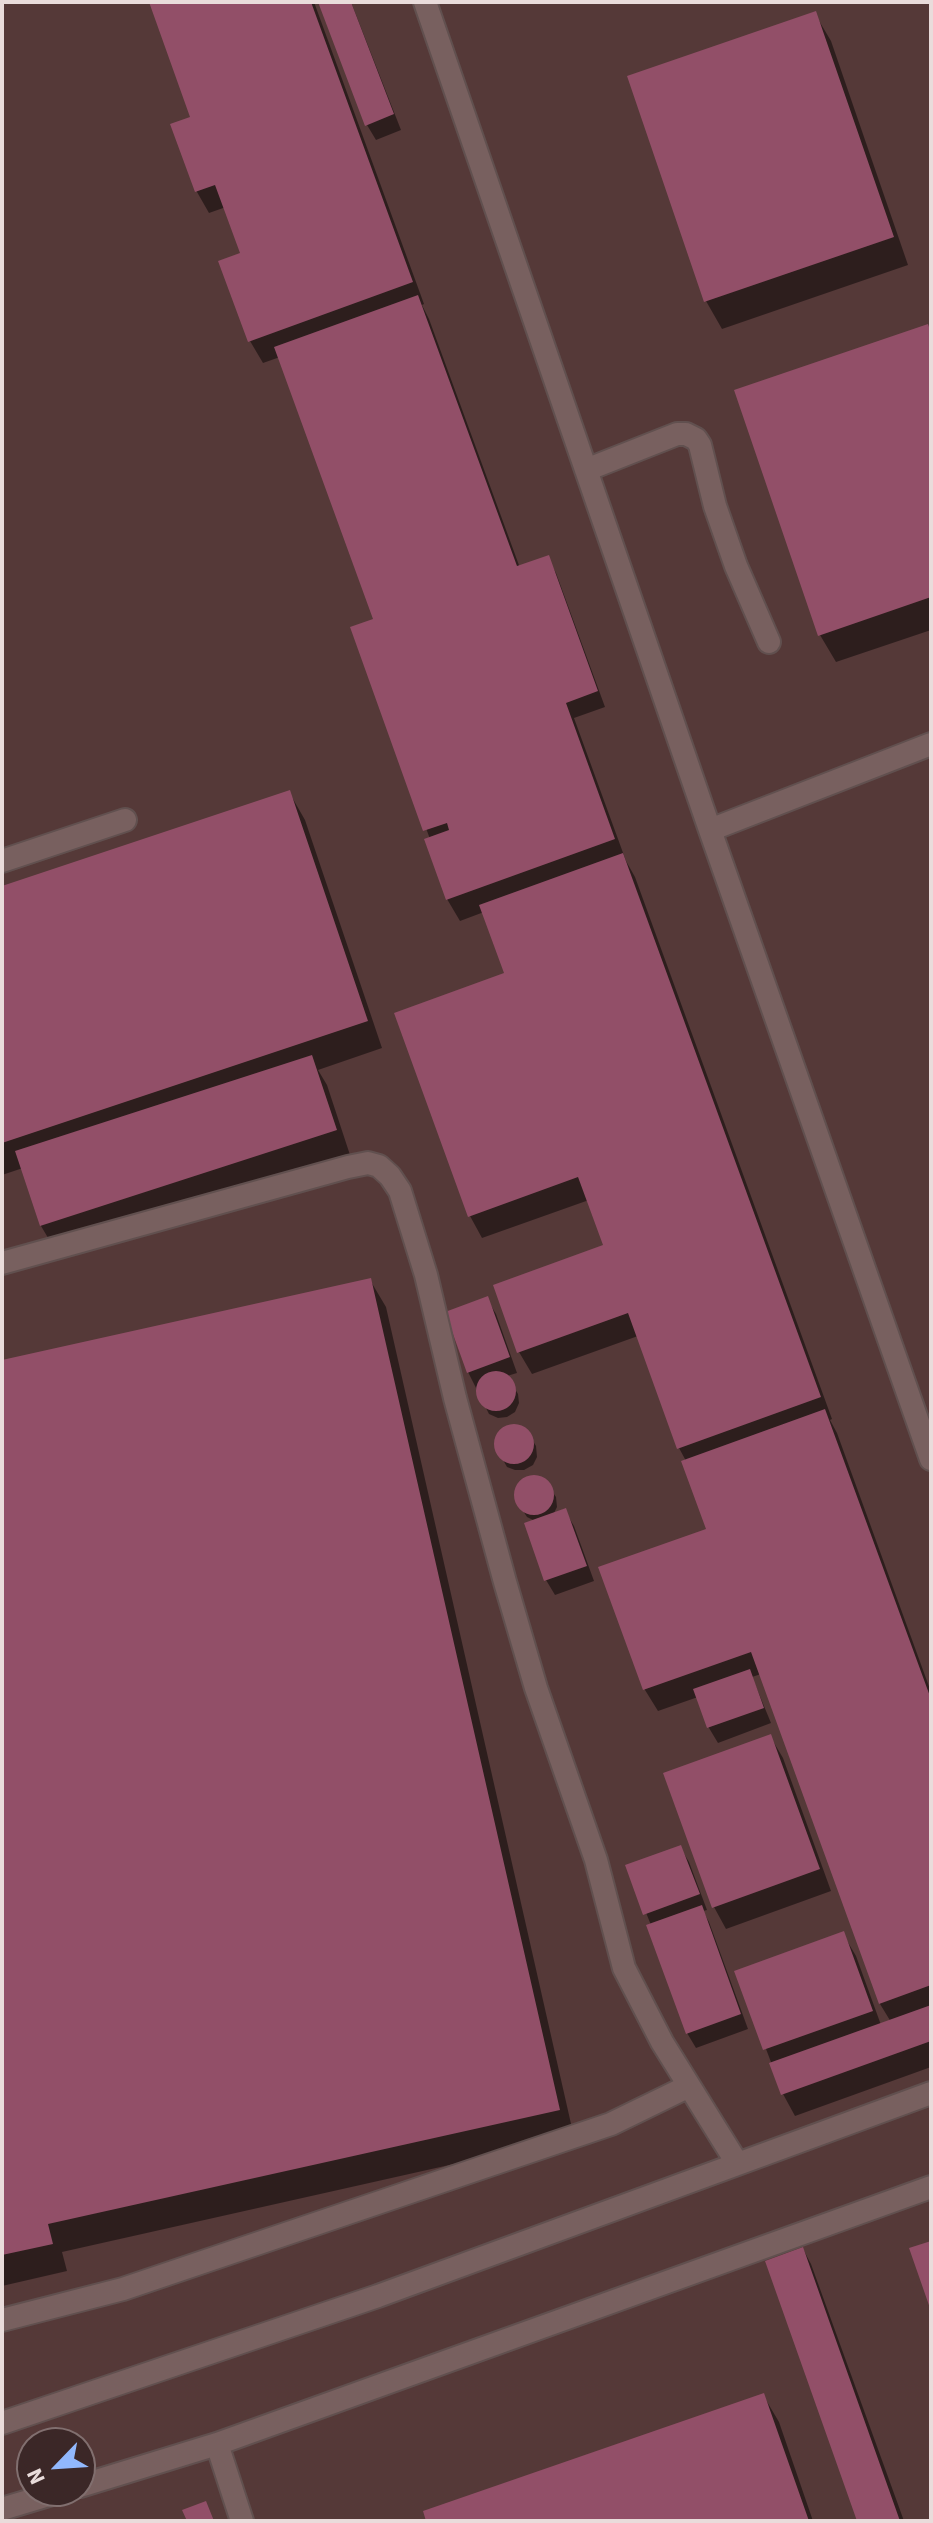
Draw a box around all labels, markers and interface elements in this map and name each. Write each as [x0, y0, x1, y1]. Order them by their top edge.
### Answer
north arrow [16, 2427, 96, 2507]
text: N [18, 2463, 54, 2490]

